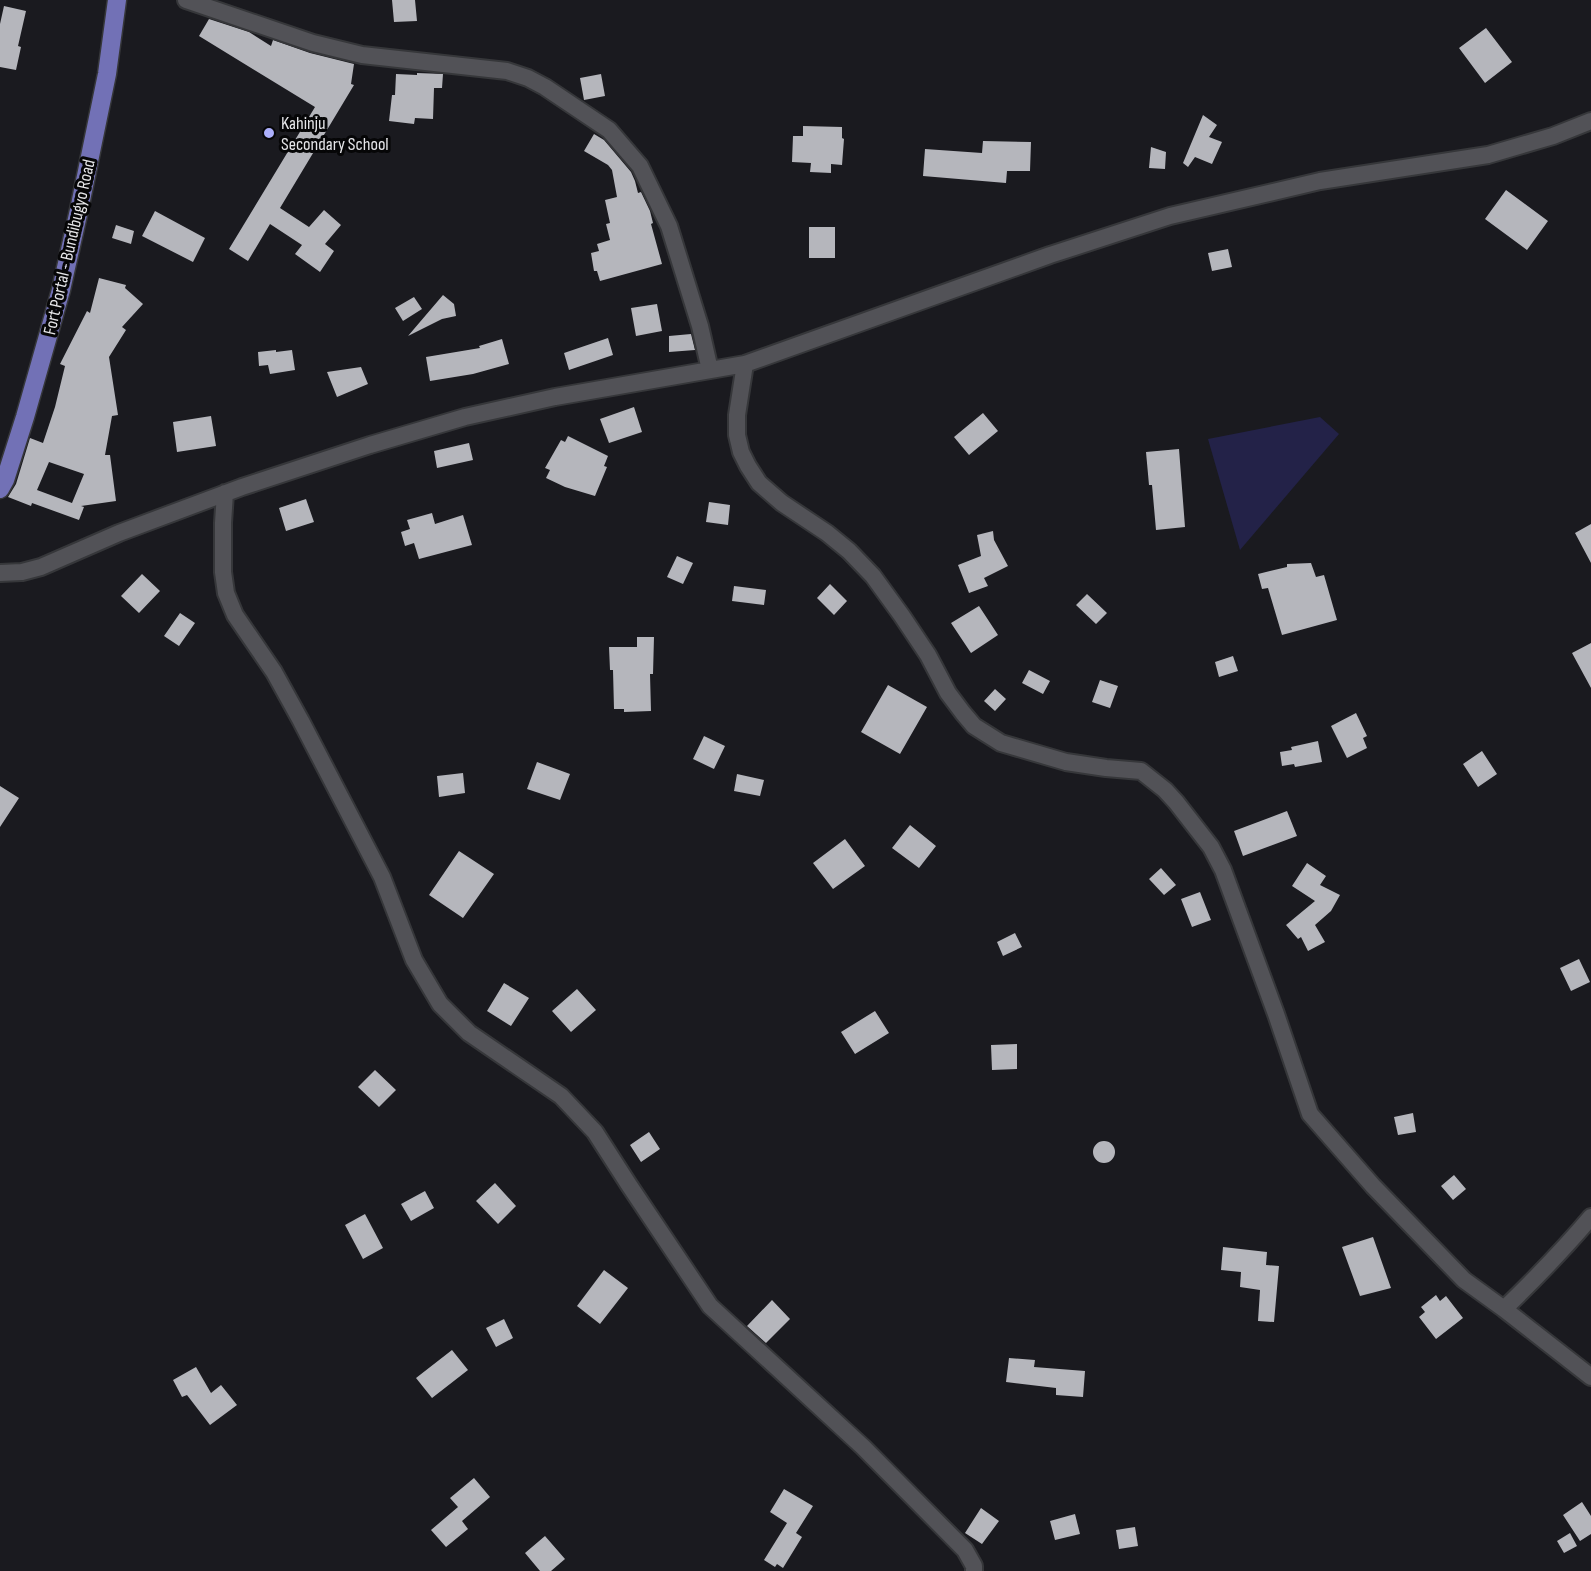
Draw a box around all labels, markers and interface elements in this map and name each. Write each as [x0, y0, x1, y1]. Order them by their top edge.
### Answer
place label: Kahinju Secondary School [281, 113, 389, 155]
marker: Kahinju Secondary School [262, 126, 276, 140]
street label: Fort Portal - Bundibugyo Road [39, 157, 100, 337]

